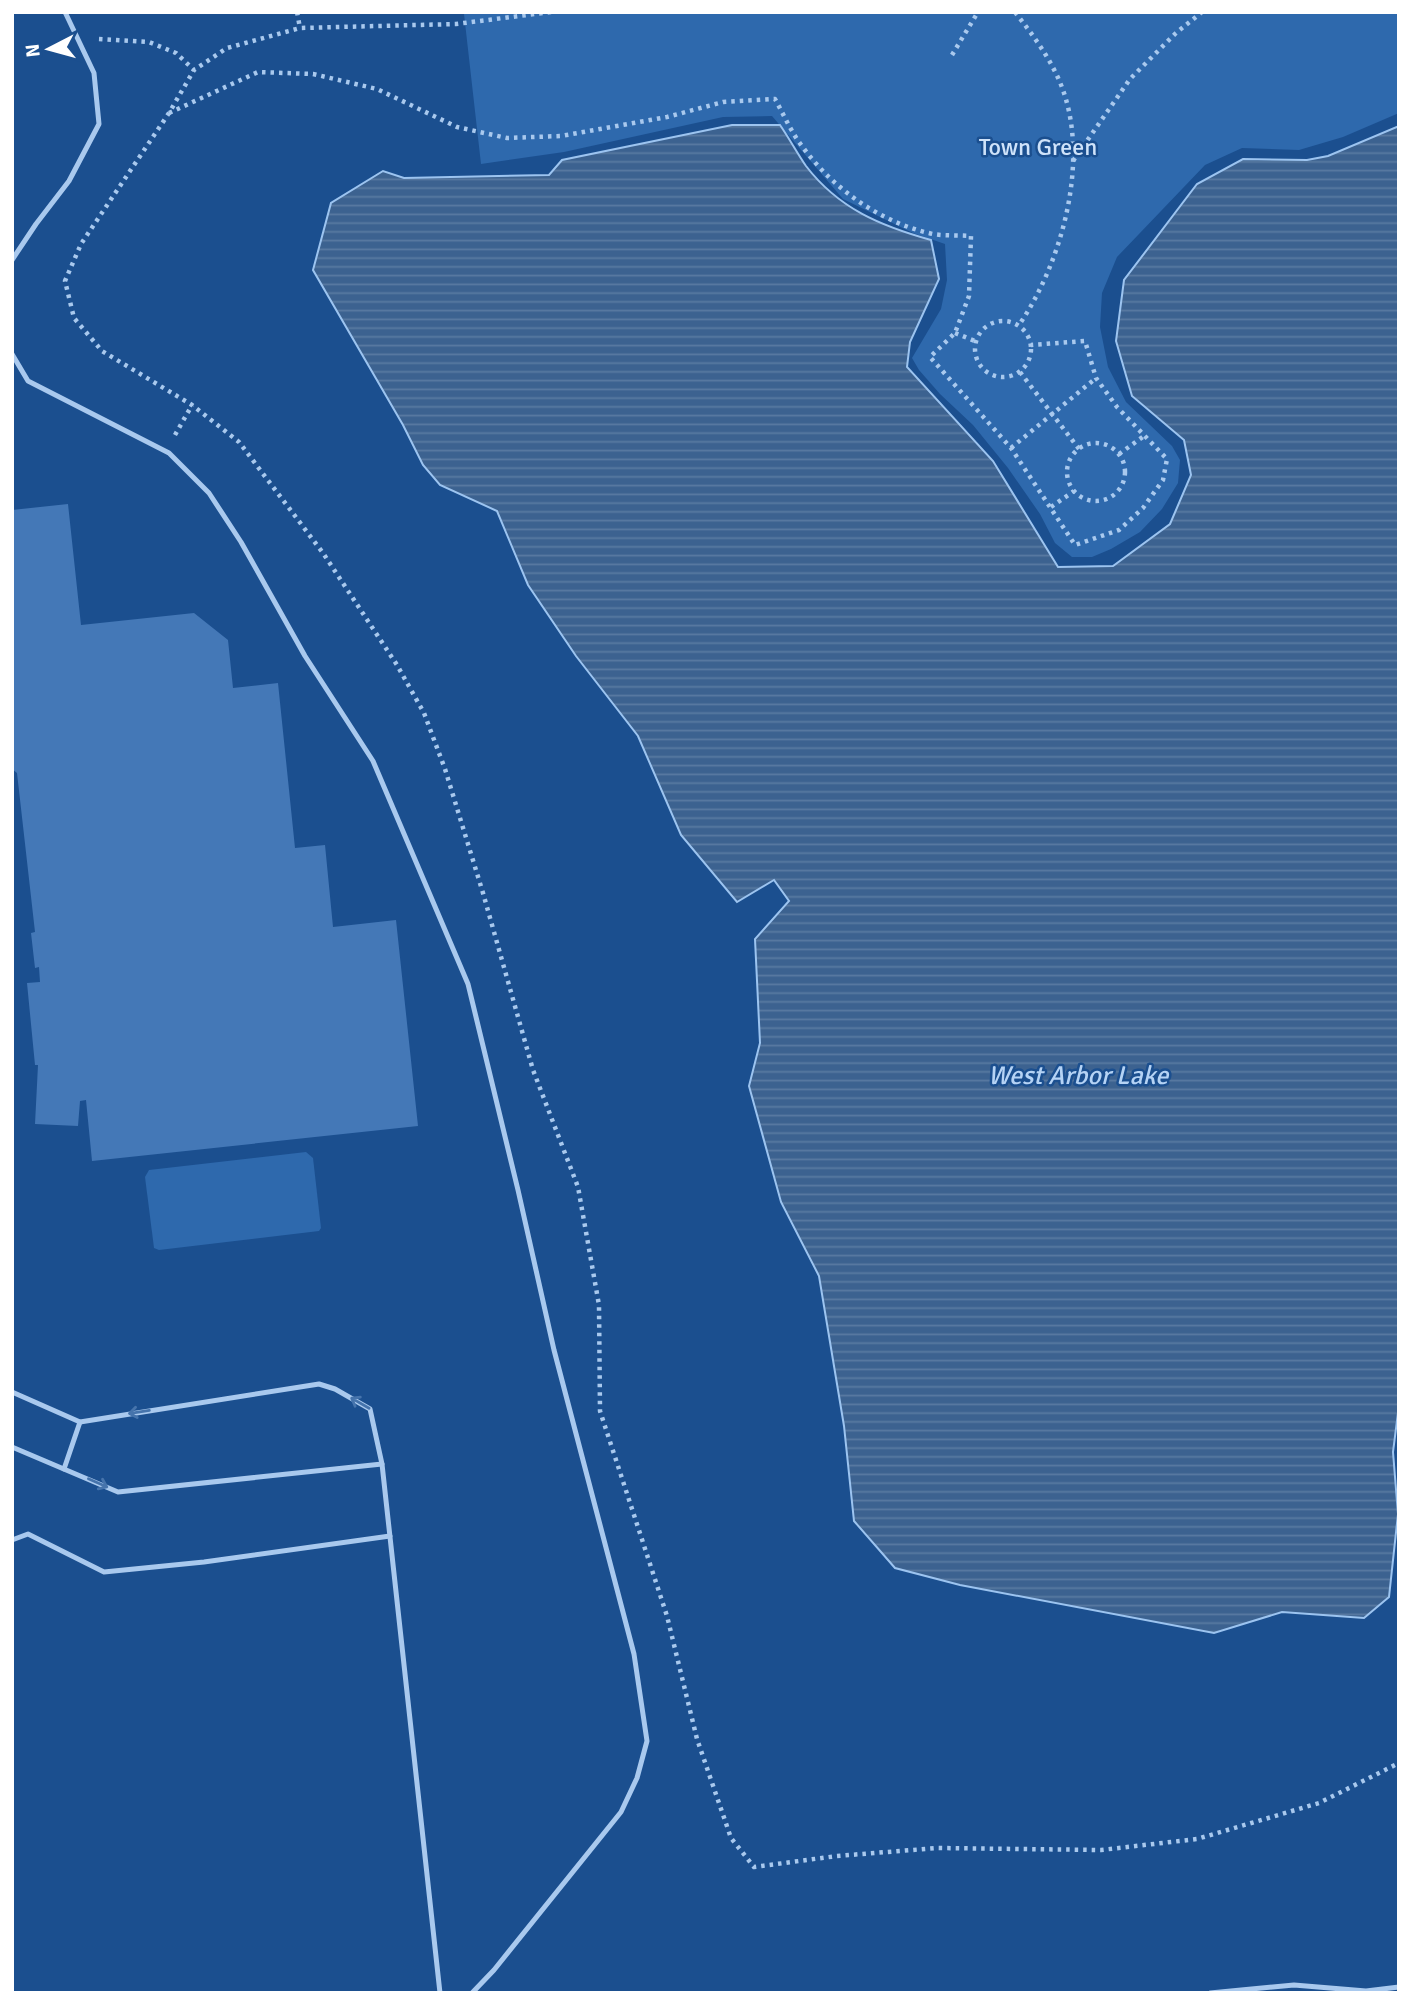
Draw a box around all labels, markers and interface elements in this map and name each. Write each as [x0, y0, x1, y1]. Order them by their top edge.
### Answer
north arrow [14, 14, 84, 84]
text: N [20, 43, 46, 58]
park label: Town Green [979, 132, 1097, 162]
water label: West Arbor Lake [988, 1060, 1170, 1092]
one-way arrow [350, 1396, 370, 1410]
one-way arrow [128, 1406, 151, 1419]
one-way arrow [86, 1478, 108, 1491]

